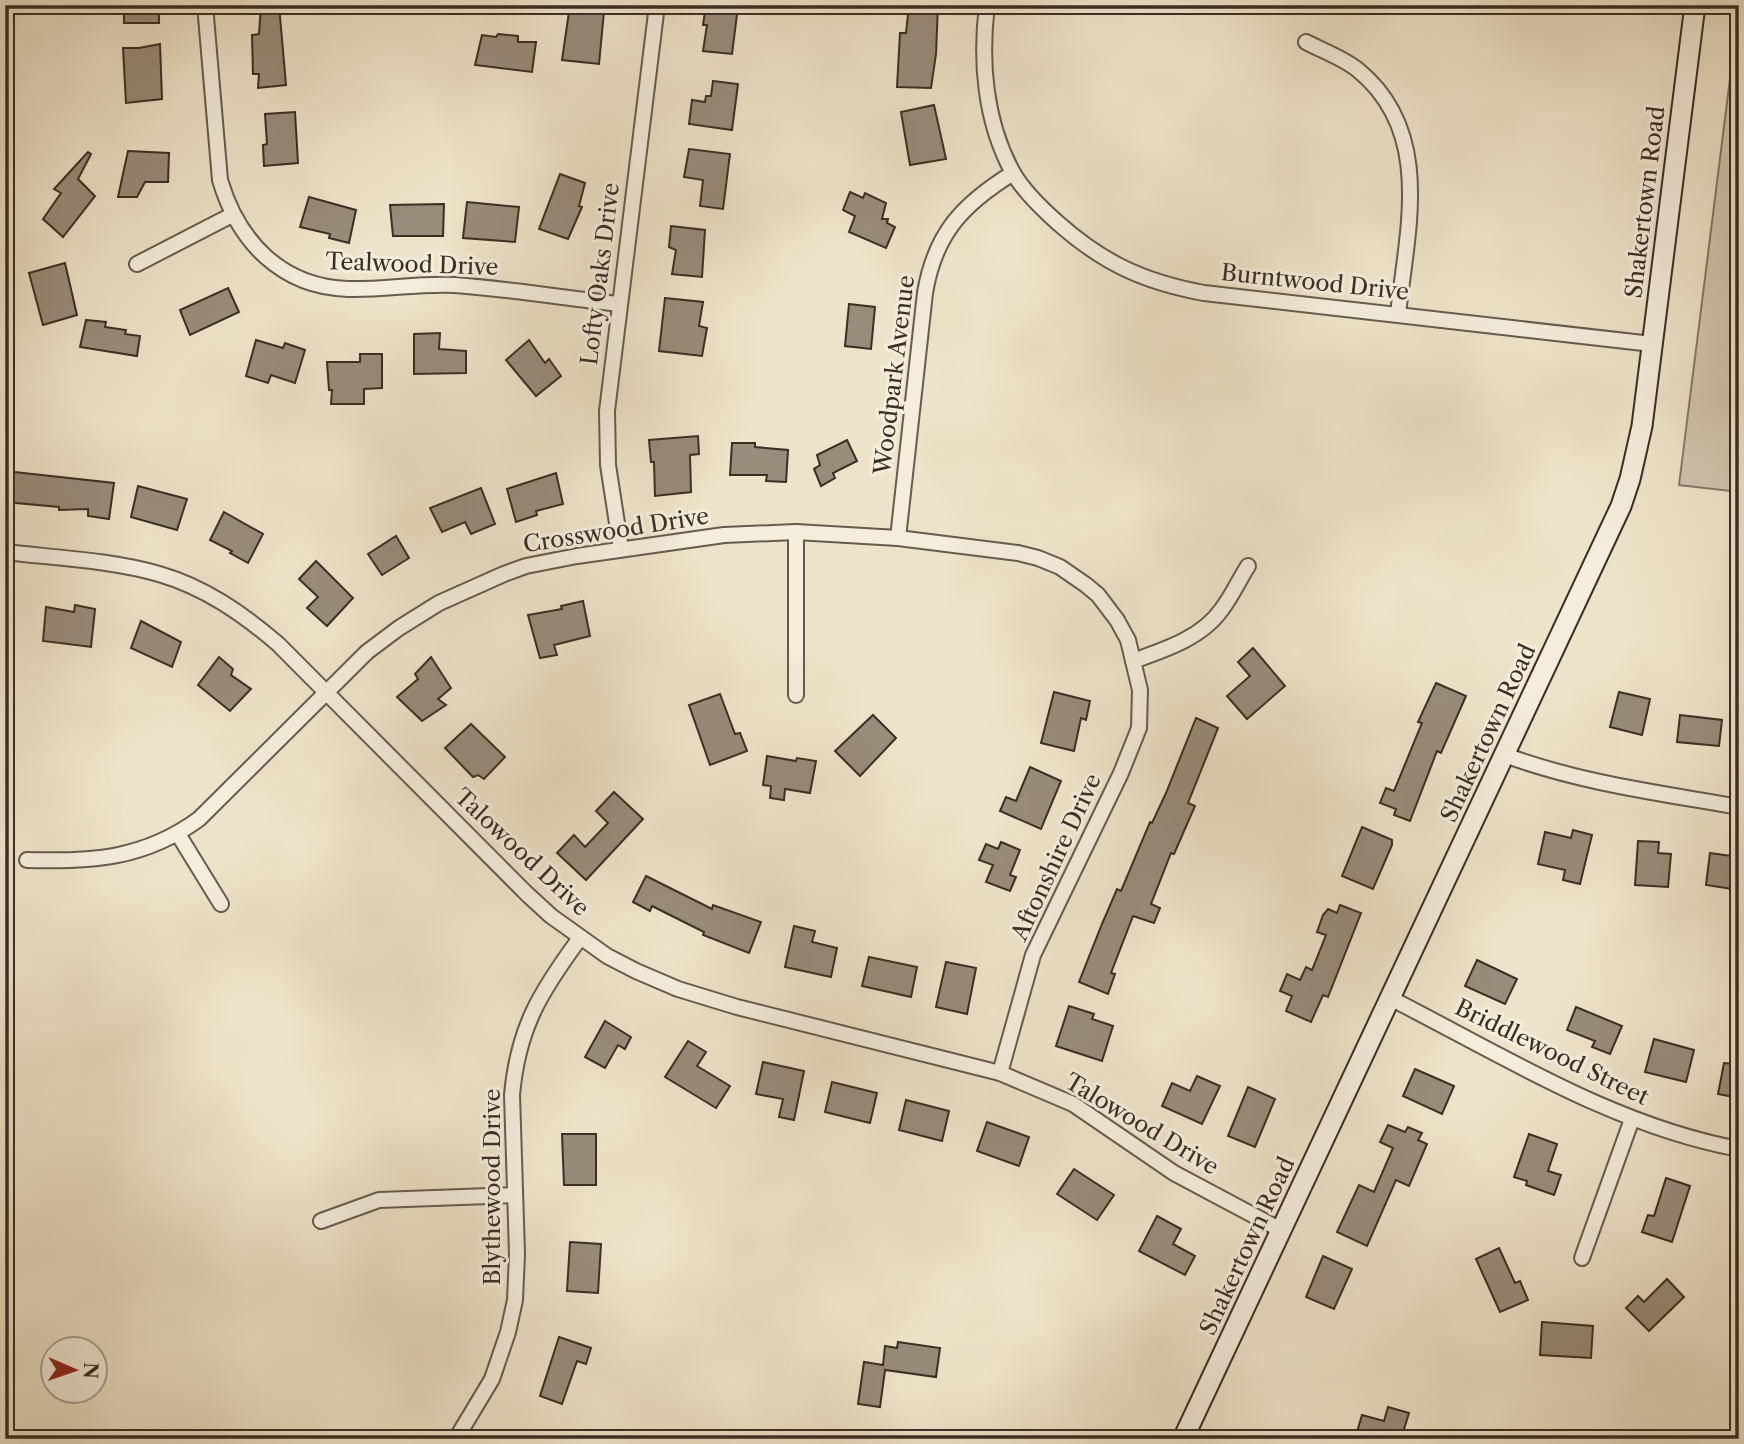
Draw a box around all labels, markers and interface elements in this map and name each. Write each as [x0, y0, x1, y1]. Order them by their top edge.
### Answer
street label: Shakertown Road [1619, 104, 1671, 300]
street label: Lofty Oaks Drive [575, 181, 625, 367]
street label: Tealwood Drive [325, 247, 499, 281]
street label: Burntwood Drive [1220, 258, 1410, 306]
street label: Woodpark Avenue [868, 273, 920, 478]
street label: Crosswood Drive [521, 501, 711, 559]
street label: Shakertown Road [1434, 639, 1542, 827]
street label: Aftonshire Drive [1005, 769, 1107, 946]
street label: Talowood Drive [449, 782, 595, 922]
street label: Briddlewood Street [1451, 993, 1653, 1111]
street label: Talowood Drive [1060, 1067, 1224, 1181]
street label: Blythewood Drive [478, 1089, 506, 1285]
street label: Shakertown Road [1193, 1152, 1301, 1340]
north arrow [38, 1336, 108, 1406]
text: N [79, 1362, 102, 1379]

